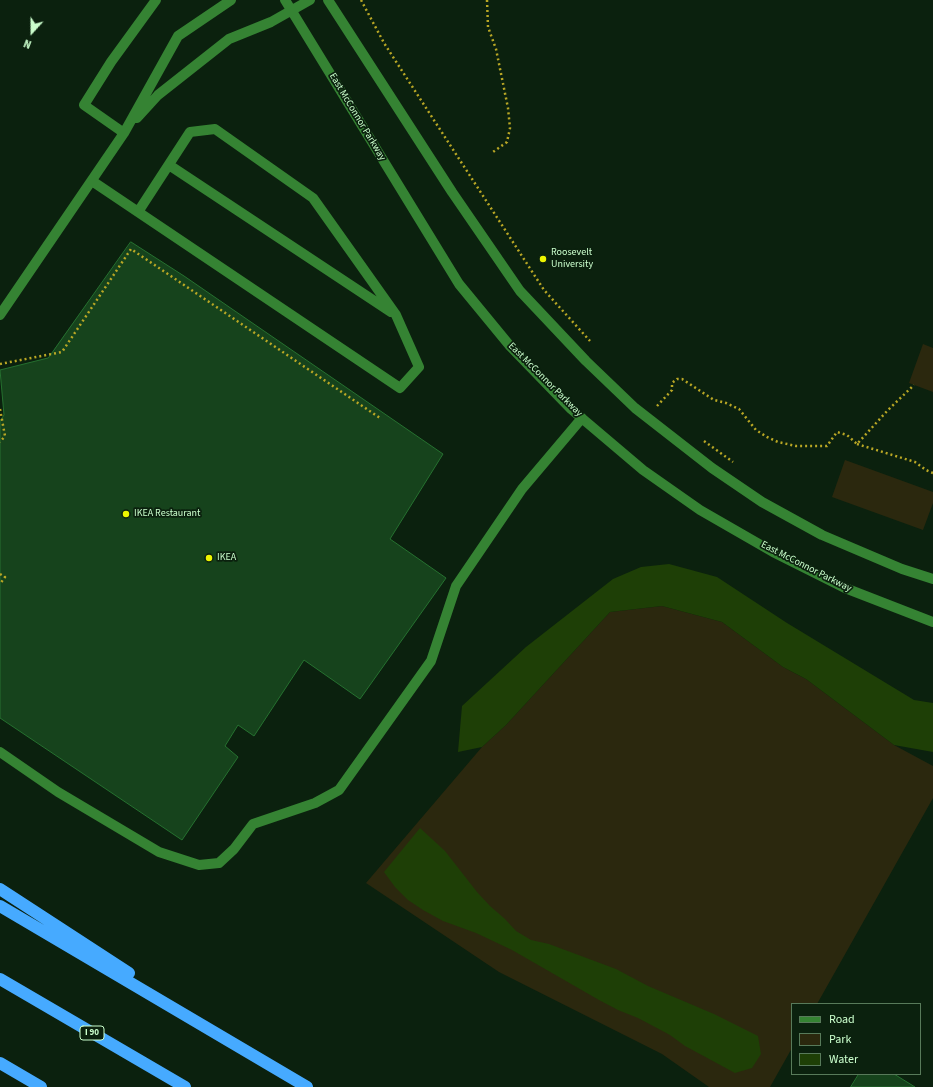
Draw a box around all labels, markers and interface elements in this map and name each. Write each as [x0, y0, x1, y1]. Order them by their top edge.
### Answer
north arrow [12, 12, 52, 52]
text: N [21, 35, 34, 52]
street label: East McConnor Parkway [326, 71, 388, 163]
place label: Roosevelt University [551, 247, 593, 270]
marker: Roosevelt University [538, 254, 548, 264]
street label: East McConnor Parkway [505, 340, 585, 420]
place label: IKEA Restaurant [134, 508, 200, 520]
marker: IKEA Restaurant [121, 509, 131, 519]
street label: East McConnor Parkway [759, 539, 853, 595]
place label: IKEA [217, 552, 236, 564]
marker: IKEA [204, 553, 214, 563]
legend [791, 1003, 921, 1075]
text: Road [829, 1011, 855, 1028]
road number: I 90 [80, 1026, 104, 1040]
text: Park [829, 1031, 851, 1048]
text: Water [829, 1051, 858, 1068]

